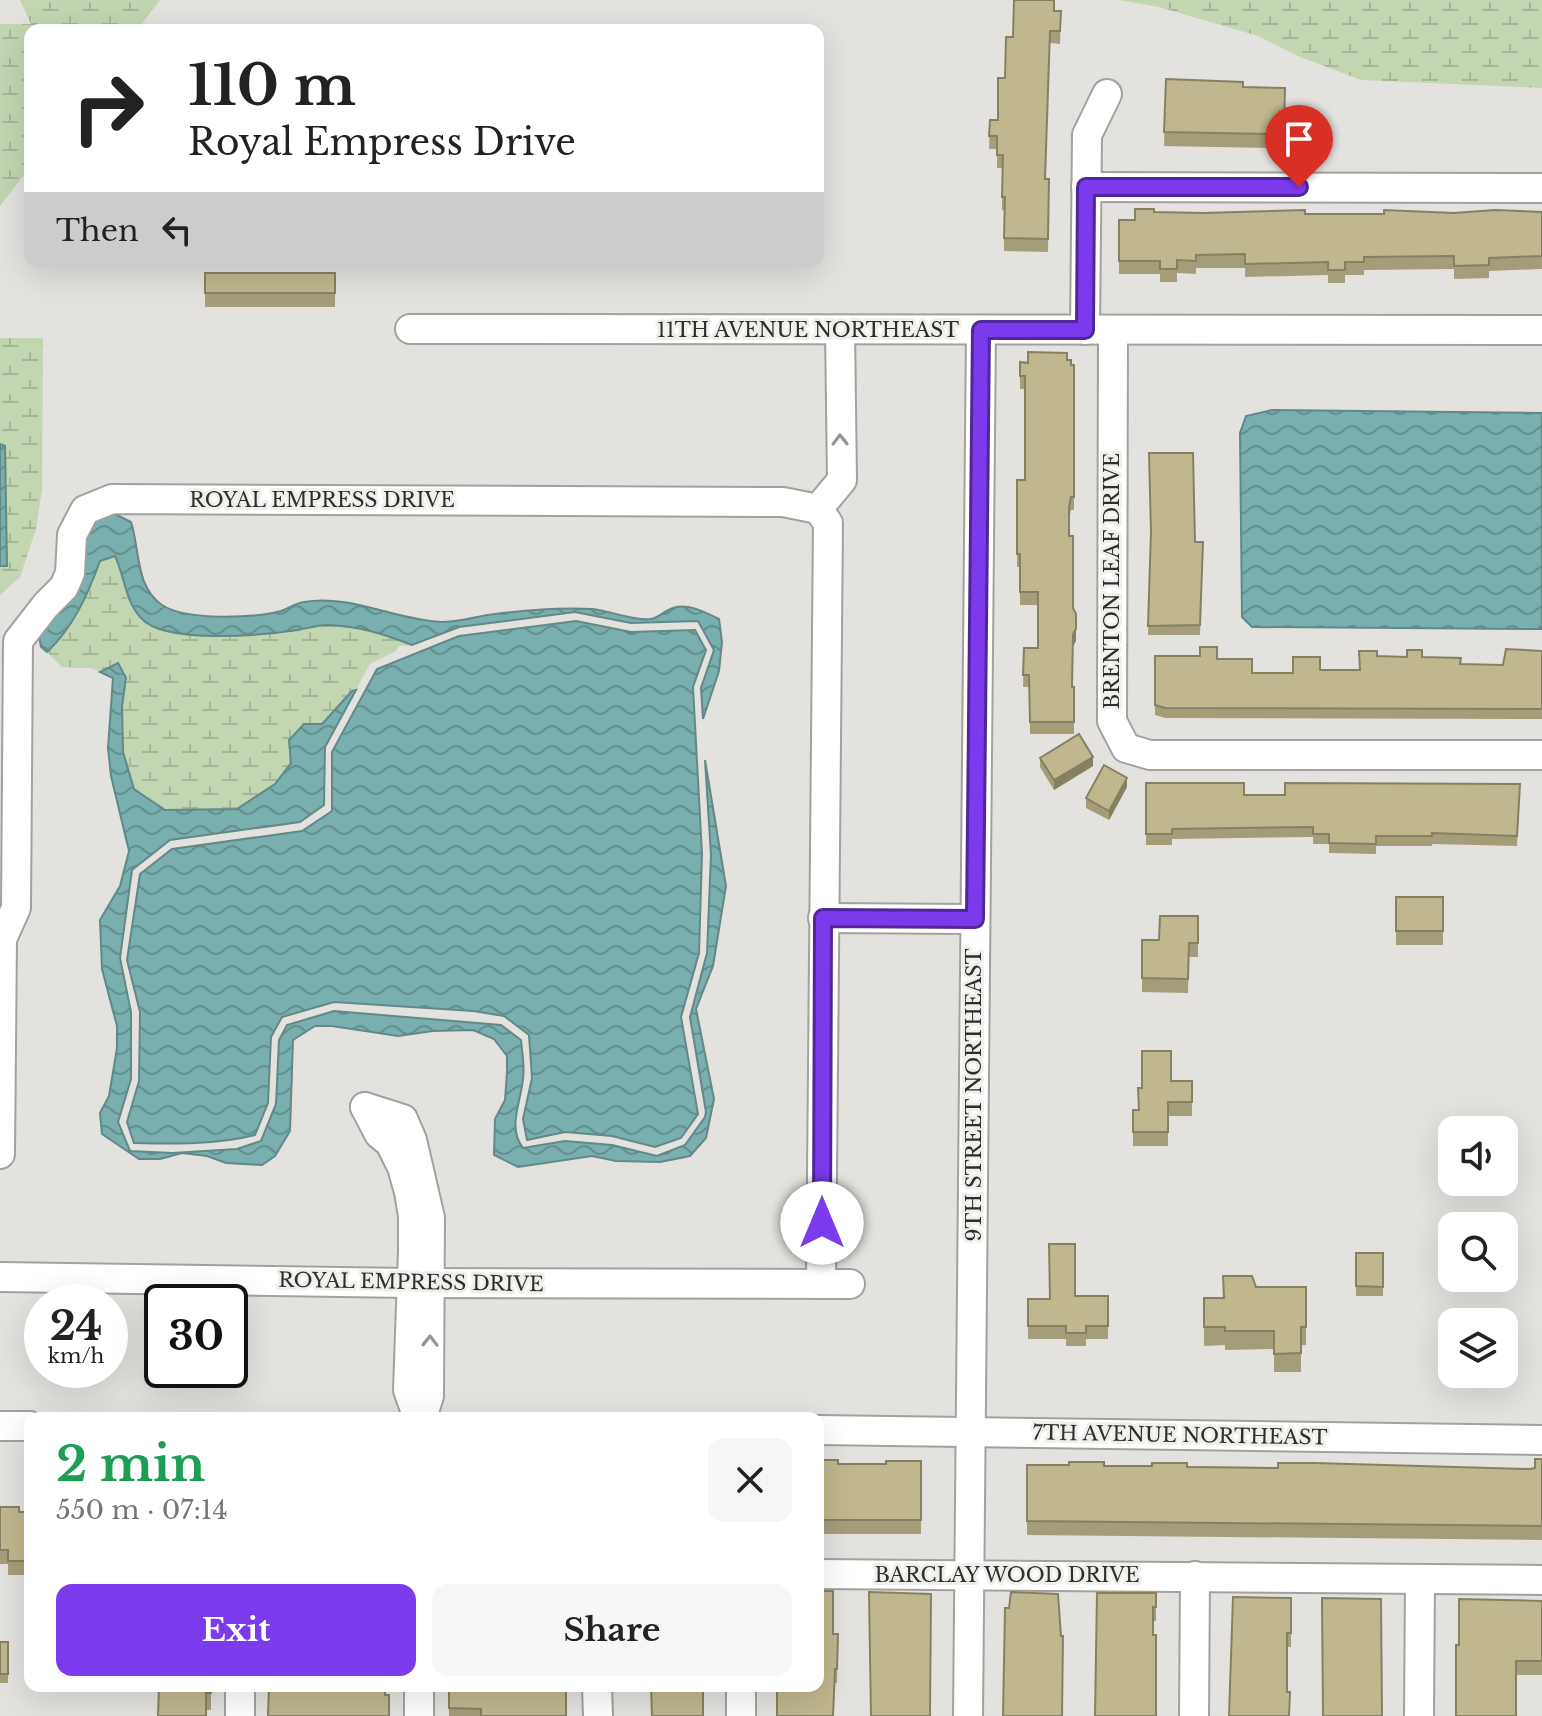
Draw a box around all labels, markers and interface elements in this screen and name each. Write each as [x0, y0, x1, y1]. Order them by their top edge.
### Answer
text: 110 m [188, 51, 356, 120]
icon: right [56, 56, 160, 160]
pin [1265, 105, 1333, 187]
icon: arrive [1277, 117, 1321, 161]
text: Royal Empress Drive [188, 120, 576, 165]
icon: left [155, 208, 199, 252]
text: Then [56, 212, 139, 249]
street label: 11TH AVENUE NORTHEAST [657, 318, 959, 342]
one-way arrow [832, 433, 849, 446]
street label: BRENTON LEAF DRIVE [1100, 453, 1124, 709]
street label: ROYAL EMPRESS DRIVE [189, 488, 455, 512]
street label: 9TH STREET NORTHEAST [962, 948, 986, 1242]
map controls [1438, 1116, 1518, 1388]
button: sound [1438, 1116, 1518, 1196]
position arrow [780, 1181, 864, 1265]
button: search [1438, 1212, 1518, 1292]
street label: ROYAL EMPRESS DRIVE [278, 1268, 544, 1296]
speed limit sign: 30 [144, 1284, 248, 1388]
text: 24 [50, 1301, 102, 1351]
button: layers [1438, 1308, 1518, 1388]
one-way arrow [421, 1334, 439, 1347]
text: km/h [48, 1344, 104, 1368]
street label: 7TH AVENUE NORTHEAST [1032, 1420, 1328, 1450]
text: 2 min [56, 1434, 205, 1494]
button: close [708, 1438, 792, 1522]
text: 550 m · 07:14 [56, 1494, 228, 1526]
street label: BARCLAY WOOD DRIVE [874, 1563, 1140, 1587]
button: Exit [56, 1584, 416, 1676]
button: Share [432, 1584, 792, 1676]

